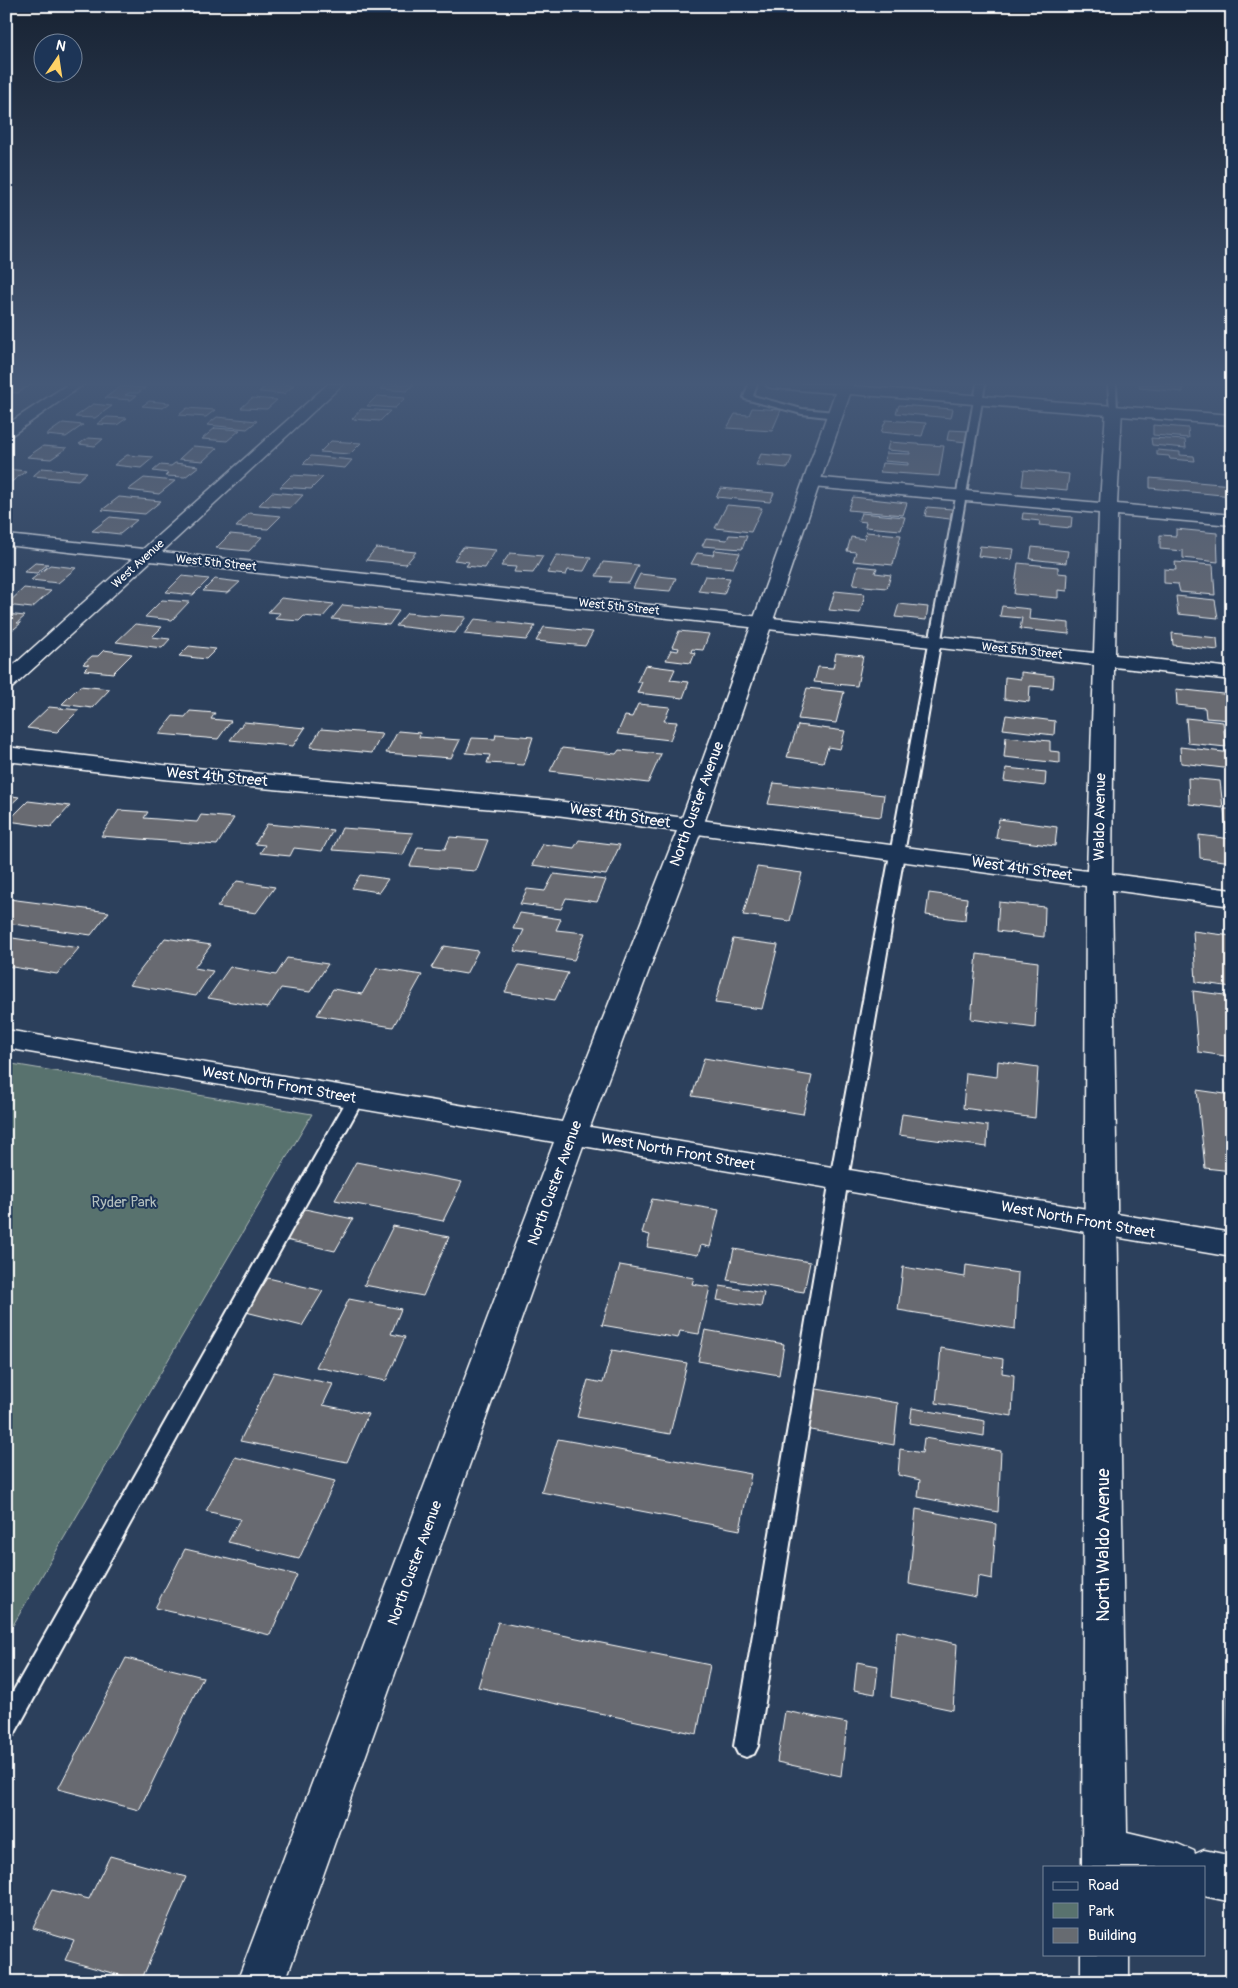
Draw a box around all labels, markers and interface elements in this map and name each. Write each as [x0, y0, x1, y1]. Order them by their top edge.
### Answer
north arrow [32, 32, 82, 82]
text: N [54, 36, 67, 55]
street label: West Avenue [109, 536, 168, 592]
street label: West 5th Street [175, 551, 257, 575]
street label: West 5th Street [578, 595, 660, 619]
street label: West 5th Street [981, 639, 1063, 663]
street label: North Custer Avenue [666, 738, 729, 869]
street label: West 4th Street [165, 763, 270, 791]
street label: Waldo Avenue [1090, 772, 1110, 861]
street label: West 4th Street [568, 799, 673, 833]
street label: West 4th Street [970, 852, 1075, 886]
street label: West North Front Street [200, 1062, 359, 1108]
street label: North Custer Avenue [524, 1117, 587, 1248]
street label: West North Front Street [599, 1129, 758, 1175]
park label: Ryder Park [92, 1193, 157, 1212]
street label: West North Front Street [999, 1197, 1158, 1243]
street label: North Waldo Avenue [1092, 1468, 1115, 1622]
street label: North Custer Avenue [384, 1497, 447, 1628]
legend [1043, 1866, 1206, 1956]
text: Road [1088, 1876, 1119, 1895]
text: Park [1088, 1902, 1115, 1921]
text: Building [1088, 1926, 1136, 1945]

